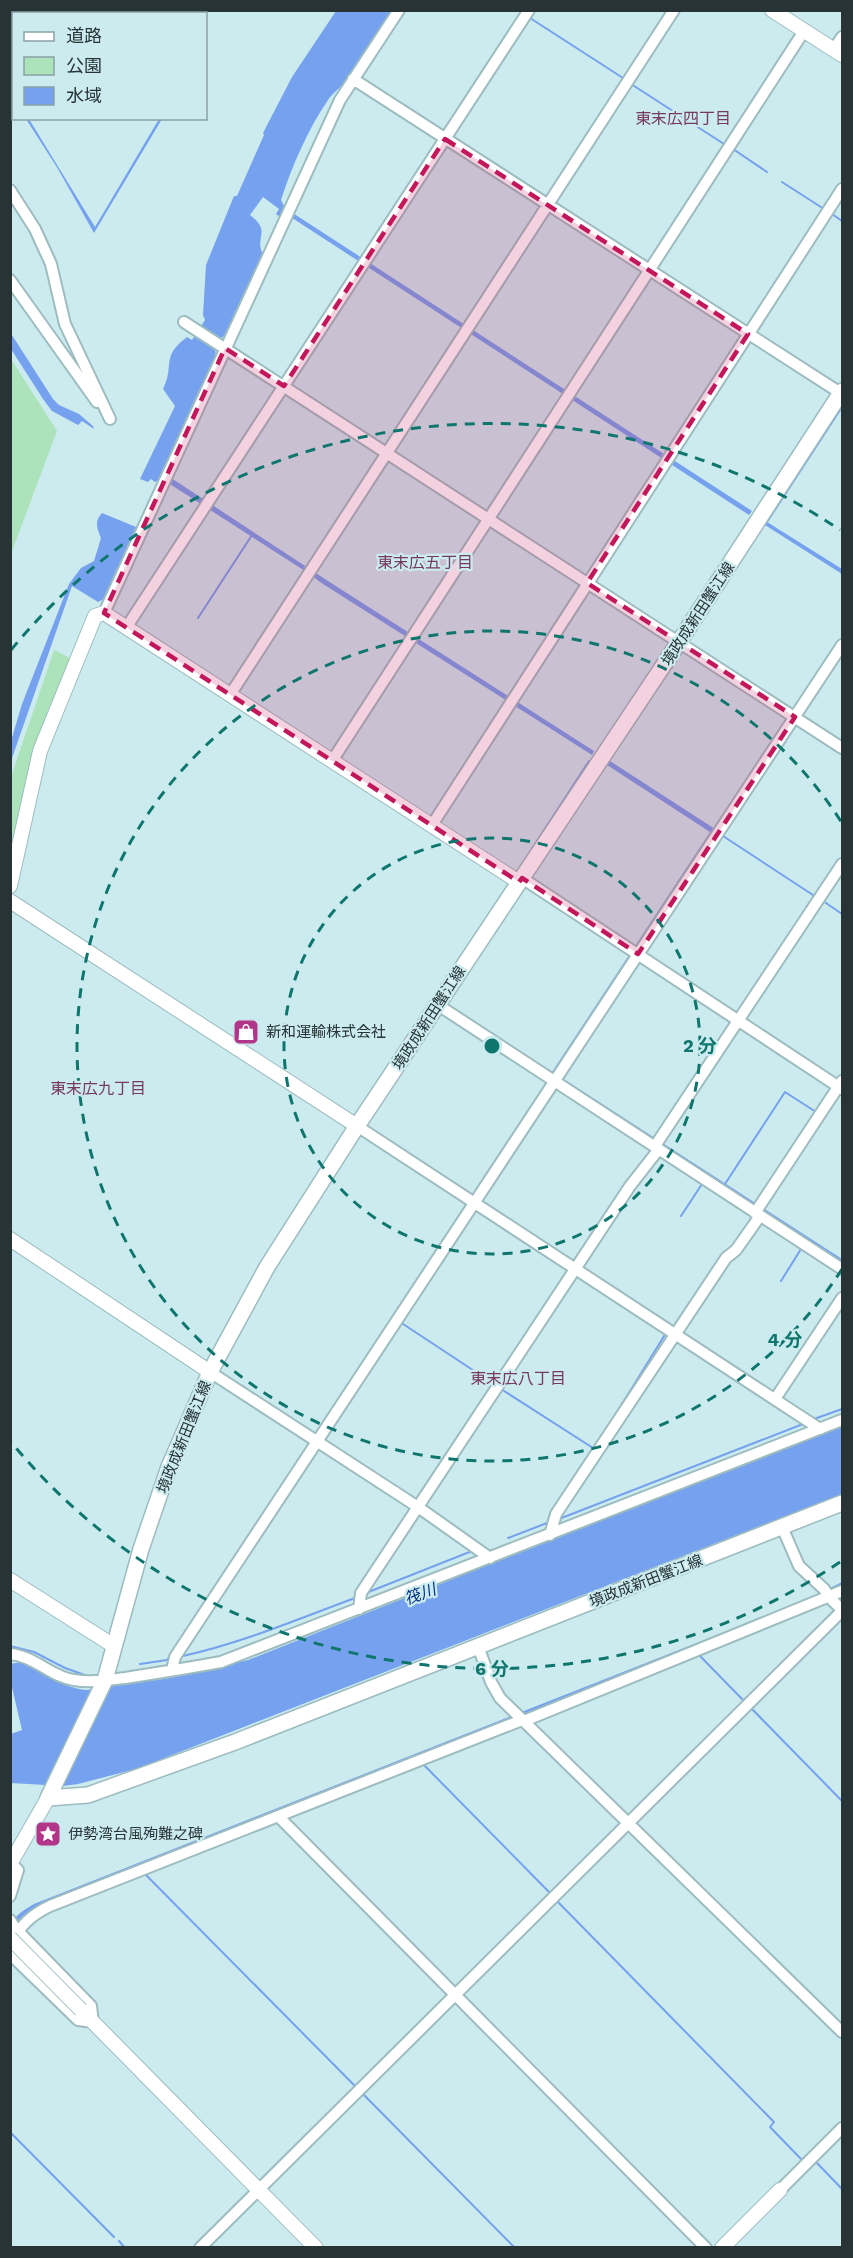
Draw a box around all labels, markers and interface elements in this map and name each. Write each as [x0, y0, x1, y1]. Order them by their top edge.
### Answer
legend [12, 12, 207, 120]
text: 道路 [66, 25, 102, 46]
text: 公園 [66, 55, 102, 76]
text: 水域 [66, 85, 102, 106]
district label: 東末広四丁目 [635, 109, 731, 128]
district label: 東末広五丁目 [377, 553, 473, 572]
street label: 境政成新田蟹江線 [658, 559, 738, 669]
street label: 境政成新田蟹江線 [389, 963, 469, 1073]
shop icon: 新和運輸株式会社 [231, 1017, 261, 1047]
place label: 新和運輸株式会社 [266, 1023, 386, 1041]
text: 2 分 [683, 1035, 717, 1056]
centre of rings [482, 1036, 502, 1056]
district label: 東末広九丁目 [50, 1079, 146, 1098]
text: 4 分 [768, 1329, 802, 1350]
district label: 東末広八丁目 [470, 1369, 566, 1388]
street label: 境政成新田蟹江線 [153, 1378, 215, 1496]
street label: 境政成新田蟹江線 [587, 1551, 705, 1611]
water label: 筏川 [402, 1579, 440, 1608]
text: 6 分 [475, 1658, 509, 1679]
place icon: 伊勢湾台風殉難之碑 [33, 1819, 63, 1849]
place label: 伊勢湾台風殉難之碑 [68, 1825, 203, 1843]

